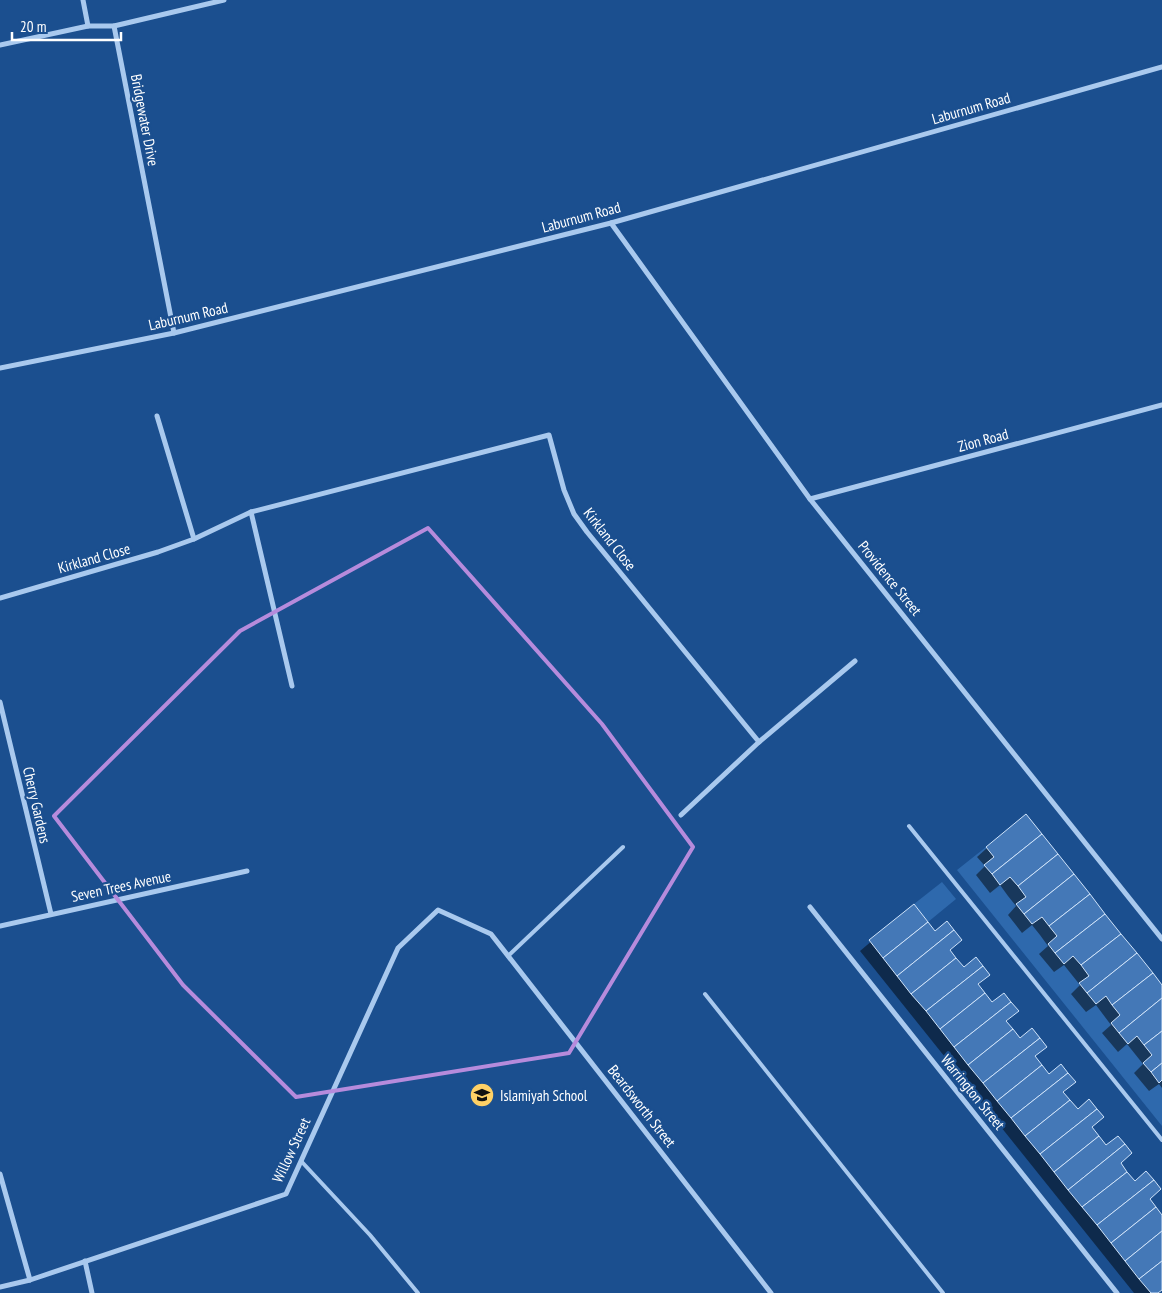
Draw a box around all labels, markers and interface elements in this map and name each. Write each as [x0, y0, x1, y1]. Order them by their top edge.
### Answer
scale bar [12, 10, 121, 42]
text: 20 m [20, 17, 46, 36]
street label: Bridgewater Drive [127, 73, 163, 167]
street label: Laburnum Road [930, 88, 1012, 128]
street label: Laburnum Road [540, 197, 622, 237]
street label: Laburnum Road [147, 298, 229, 334]
street label: Zion Road [956, 424, 1010, 456]
street label: Kirkland Close [580, 504, 640, 574]
street label: Providence Street [854, 537, 926, 619]
street label: Kirkland Close [56, 539, 132, 577]
street label: Cherry Gardens [19, 765, 55, 845]
street label: Seven Trees Avenue [69, 866, 173, 906]
street label: Warrington Street [937, 1050, 1009, 1134]
street label: Beardsworth Street [604, 1061, 680, 1151]
school or university icon: Islamiyah School [469, 1082, 495, 1108]
place label: Islamiyah School [500, 1086, 588, 1105]
street label: Willow Street [268, 1115, 314, 1185]

